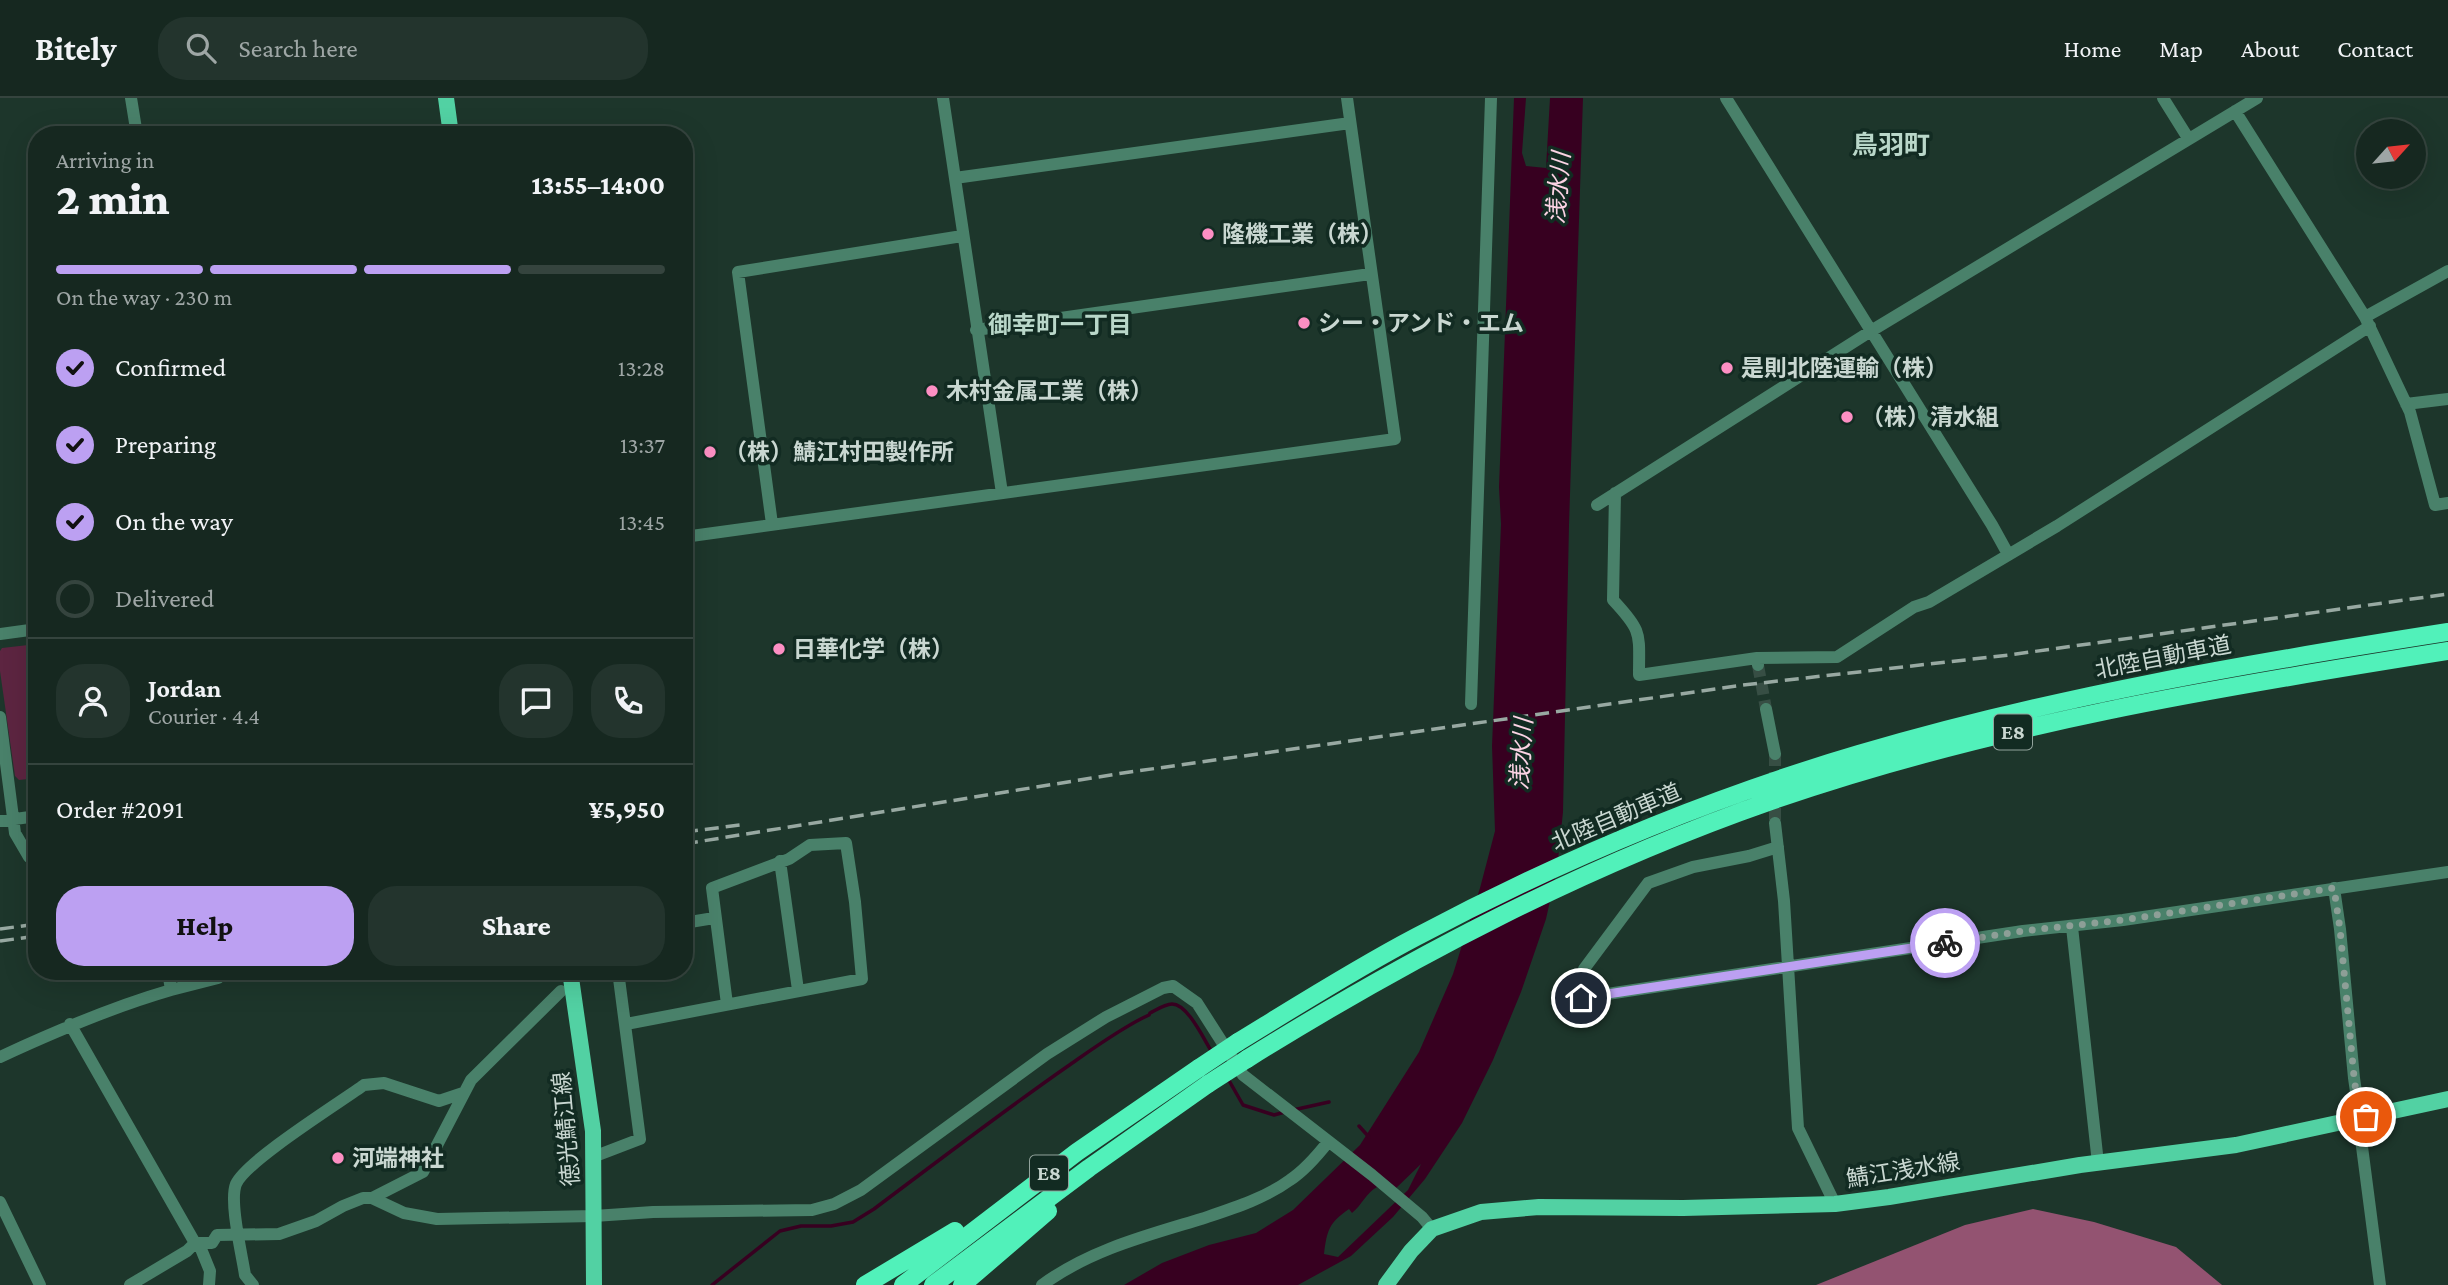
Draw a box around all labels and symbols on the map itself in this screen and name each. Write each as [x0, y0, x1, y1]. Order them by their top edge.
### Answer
north arrow [2356, 119, 2426, 189]
district label: 鳥羽町 [1852, 131, 1930, 160]
water label: 浅水川 [1541, 148, 1575, 225]
place label: 隆機工業（株） [1222, 221, 1383, 247]
marker: 隆機工業（株） [1200, 226, 1216, 242]
place label: シー・アンド・エム [1318, 310, 1524, 336]
district label: 御幸町一丁目 [988, 311, 1132, 338]
marker: シー・アンド・エム [1296, 315, 1312, 331]
place label: 是則北陸運輸（株） [1741, 355, 1948, 381]
marker: 是則北陸運輸（株） [1719, 360, 1735, 376]
place label: 木村金属工業（株） [946, 378, 1153, 404]
marker: 木村金属工業（株） [924, 383, 940, 399]
place label: （株）清水組 [1861, 404, 1999, 430]
marker: （株）清水組 [1839, 409, 1855, 425]
place label: （株）鯖江村田製作所 [724, 439, 954, 465]
marker: （株）鯖江村田製作所 [702, 444, 718, 460]
street label: 北陸自動車道 [2093, 631, 2233, 683]
place label: 日華化学（株） [793, 636, 954, 662]
marker: 日華化学（株） [771, 641, 787, 657]
water label: 浅水川 [1505, 714, 1537, 791]
road number: E8 [1994, 714, 2032, 750]
street label: 北陸自動車道 [1547, 778, 1685, 856]
courier [1910, 908, 1980, 978]
pin [1551, 968, 1611, 1028]
street label: 徳光鯖江線 [548, 1071, 584, 1187]
pin [2336, 1087, 2396, 1147]
place label: 河端神社 [352, 1145, 444, 1171]
street label: 鯖江浅水線 [1844, 1148, 1962, 1192]
marker: 河端神社 [330, 1150, 346, 1166]
road number: E8 [1030, 1156, 1068, 1190]

